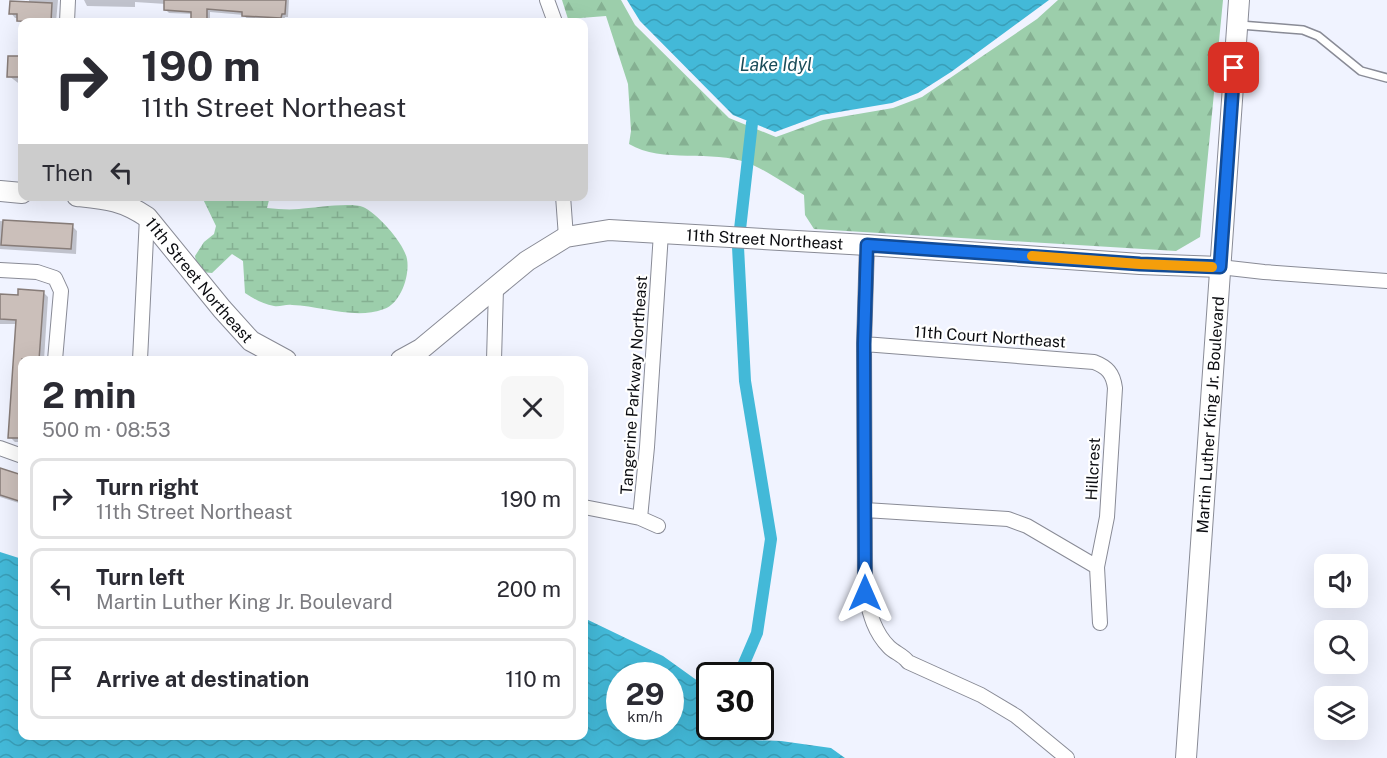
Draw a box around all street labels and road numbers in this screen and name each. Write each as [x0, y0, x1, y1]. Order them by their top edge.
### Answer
street label: 11th Street Northeast [142, 213, 257, 346]
street label: 11th Street Northeast [686, 225, 844, 253]
street label: Tangerine Parkway Northeast [617, 275, 651, 495]
street label: Martin Luther King Jr. Boulevard [1192, 296, 1228, 534]
street label: 11th Court Northeast [913, 322, 1067, 352]
street label: Hillcrest [1082, 437, 1104, 501]

